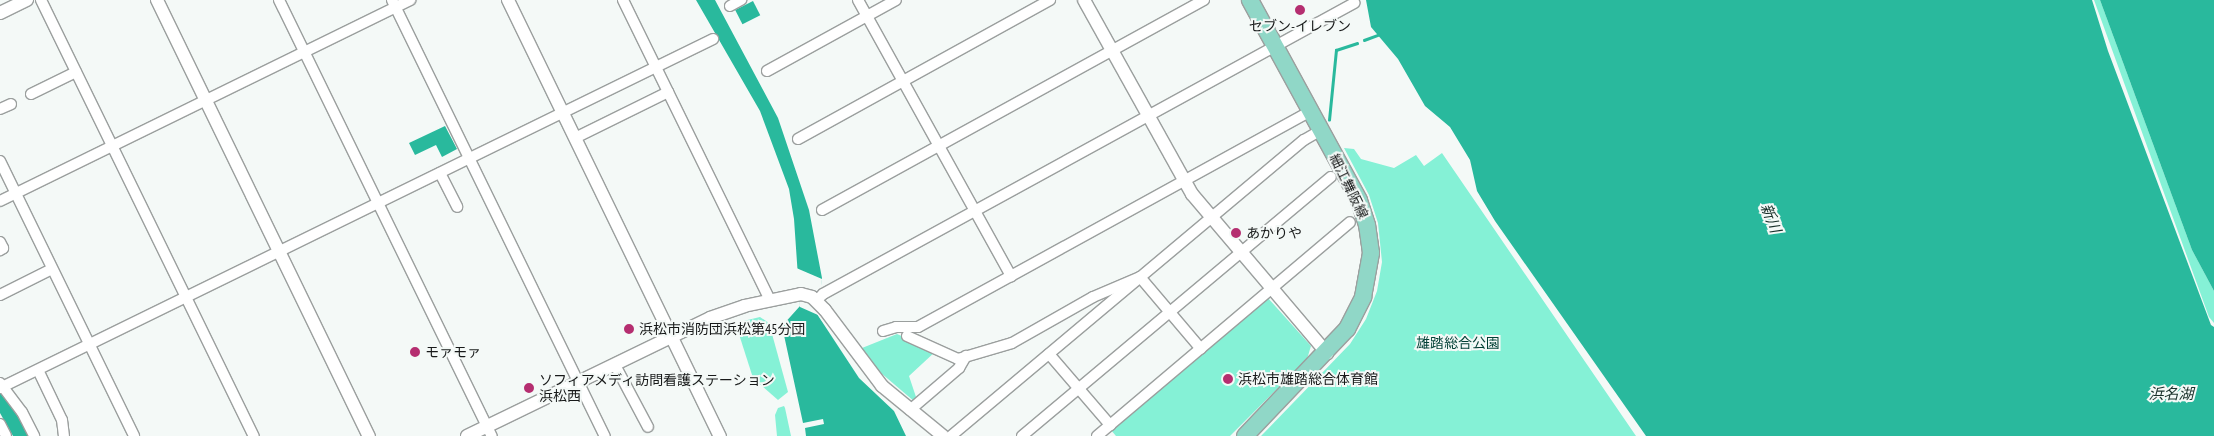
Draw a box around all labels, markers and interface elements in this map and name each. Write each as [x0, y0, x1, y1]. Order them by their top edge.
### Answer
marker: セブン-イレブン [1294, 4, 1306, 16]
place label: セブン-イレブン [1249, 18, 1351, 34]
street label: 細江舞阪線 [1326, 151, 1372, 221]
water label: 新川 [1757, 201, 1785, 235]
place label: あかりや [1246, 225, 1302, 241]
marker: あかりや [1230, 227, 1242, 239]
place label: 浜松市消防団浜松第45分団 [639, 321, 806, 337]
marker: 浜松市消防団浜松第45分団 [623, 323, 635, 335]
park label: 雄踏総合公園 [1416, 335, 1500, 351]
place label: モァモァ [425, 344, 481, 360]
marker: モァモァ [409, 346, 421, 358]
place label: 浜松市雄踏総合体育館 [1238, 371, 1378, 387]
place label: ソフィアメディ訪問看護ステーション 浜松西 [539, 372, 777, 404]
marker: 浜松市雄踏総合体育館 [1222, 373, 1234, 385]
marker: ソフィアメディ訪問看護ステーション 浜松西 [523, 382, 535, 394]
water label: 浜名湖 [2149, 385, 2193, 403]

